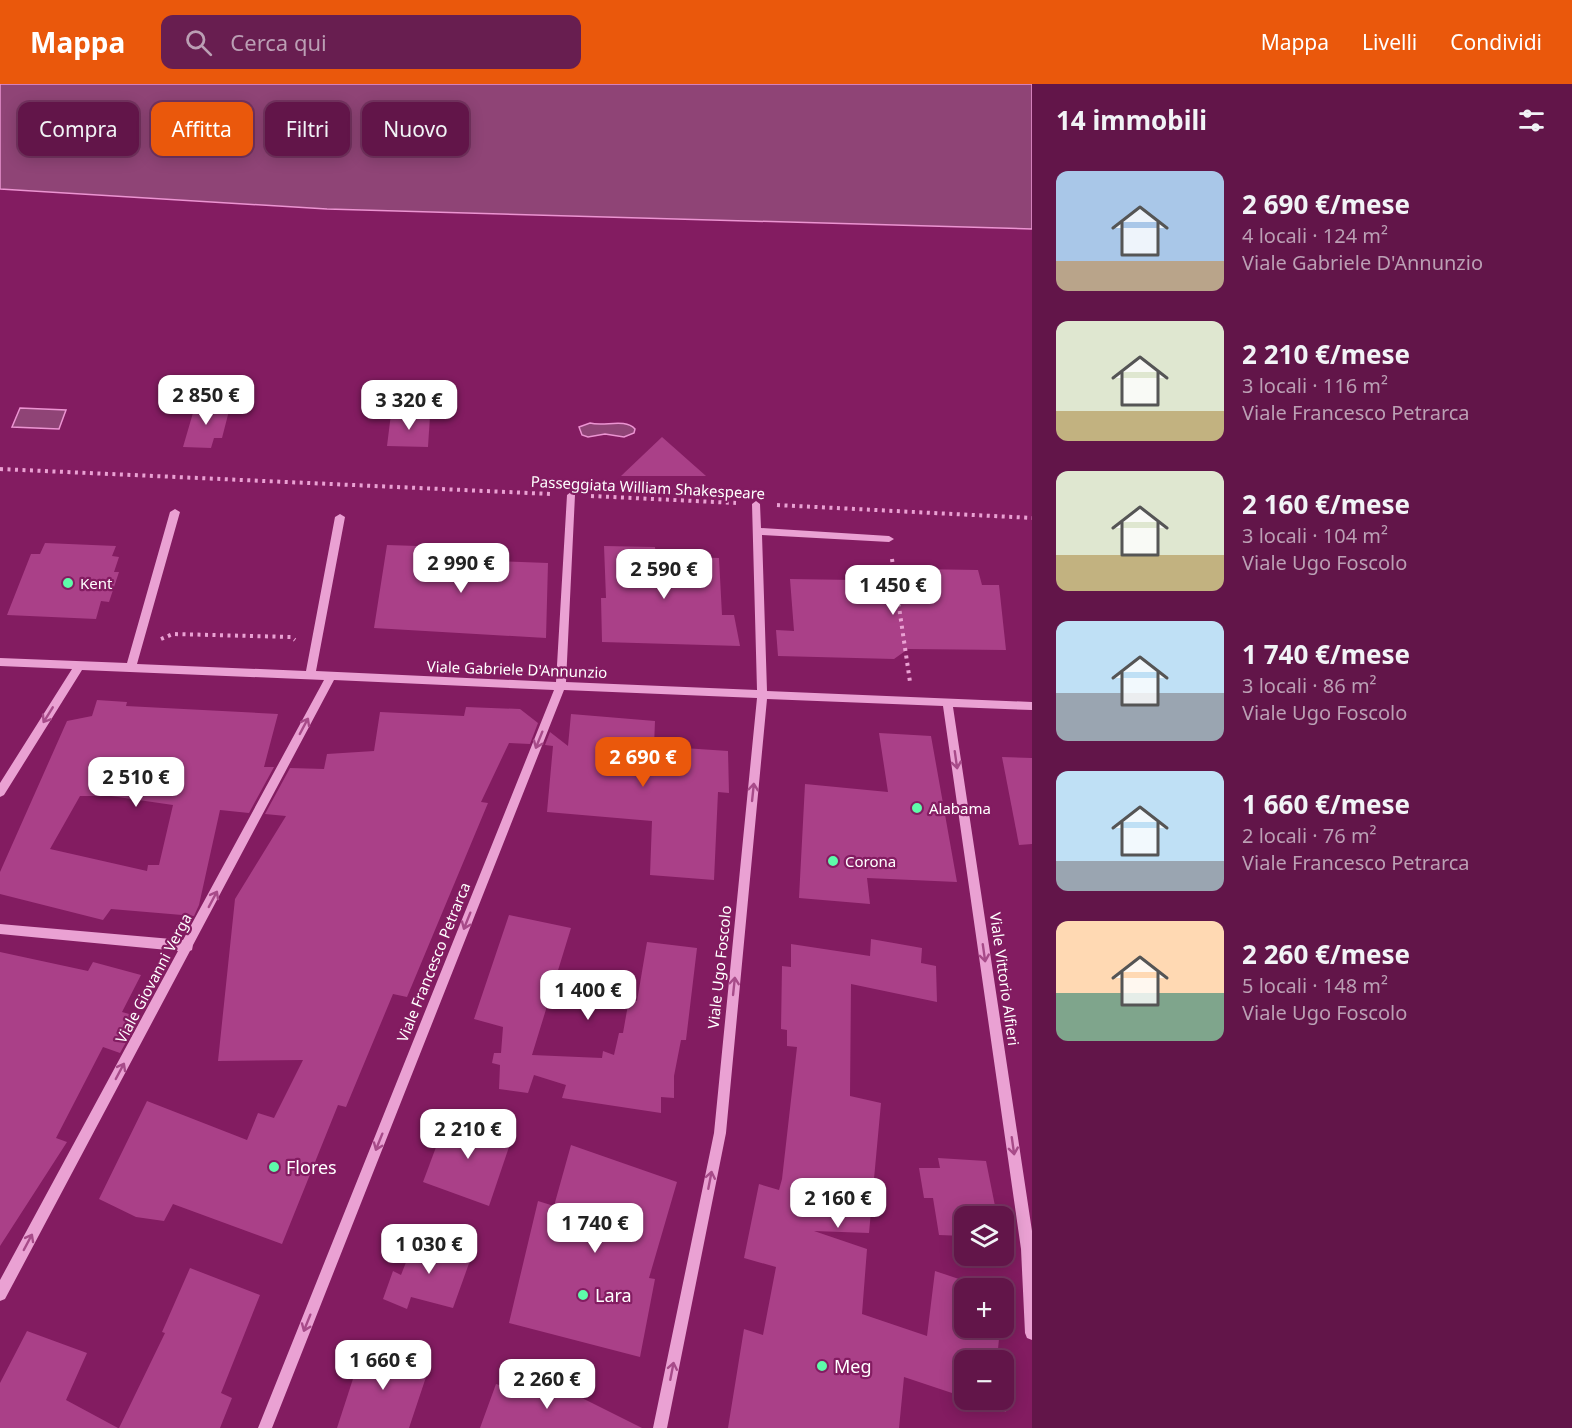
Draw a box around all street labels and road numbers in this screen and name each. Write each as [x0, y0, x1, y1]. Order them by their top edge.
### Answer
street label: Passeggiata William Shakespeare [530, 471, 766, 503]
street label: Viale Gabriele D'Annunzio [426, 656, 608, 682]
street label: Viale Francesco Petrarca [392, 879, 474, 1045]
street label: Viale Ugo Foscolo [703, 904, 735, 1030]
street label: Viale Giovanni Verga [110, 910, 196, 1046]
street label: Viale Vittorio Alfieri [986, 911, 1024, 1047]

